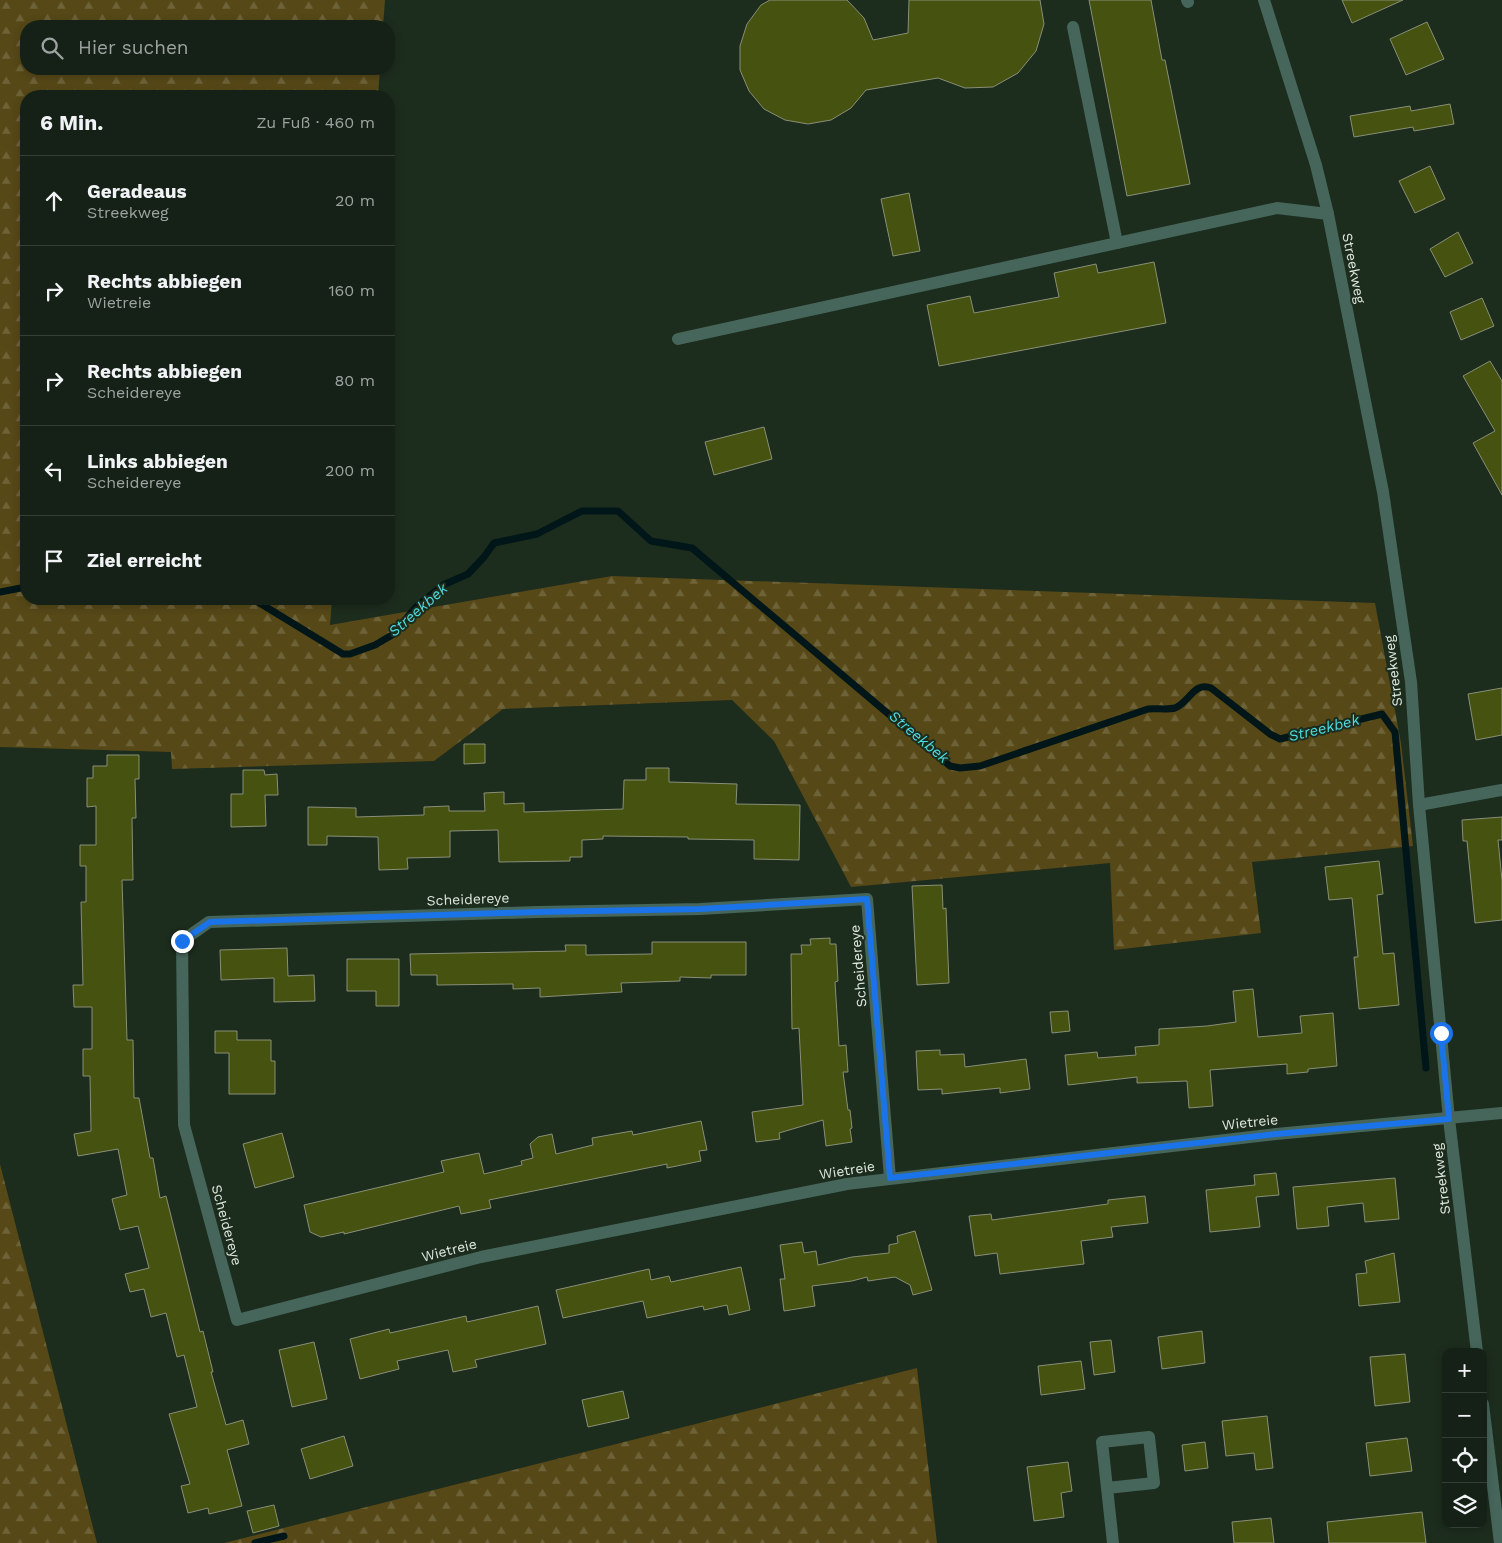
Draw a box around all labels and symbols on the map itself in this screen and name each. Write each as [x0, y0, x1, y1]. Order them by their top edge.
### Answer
street label: Streekweg [1339, 231, 1369, 305]
water label: Streekbek [385, 579, 452, 641]
street label: Streekweg [1381, 634, 1405, 707]
water label: Streekbek [885, 707, 953, 768]
water label: Streekbek [1287, 710, 1362, 745]
street label: Scheidereye [426, 890, 510, 908]
street label: Scheidereye [846, 924, 870, 1008]
route end [171, 930, 194, 953]
route start [1430, 1022, 1453, 1045]
street label: Wietreie [1221, 1111, 1279, 1133]
street label: Streekweg [1429, 1142, 1453, 1215]
street label: Wietreie [818, 1158, 876, 1182]
street label: Scheidereye [209, 1183, 245, 1267]
street label: Wietreie [420, 1235, 478, 1265]

